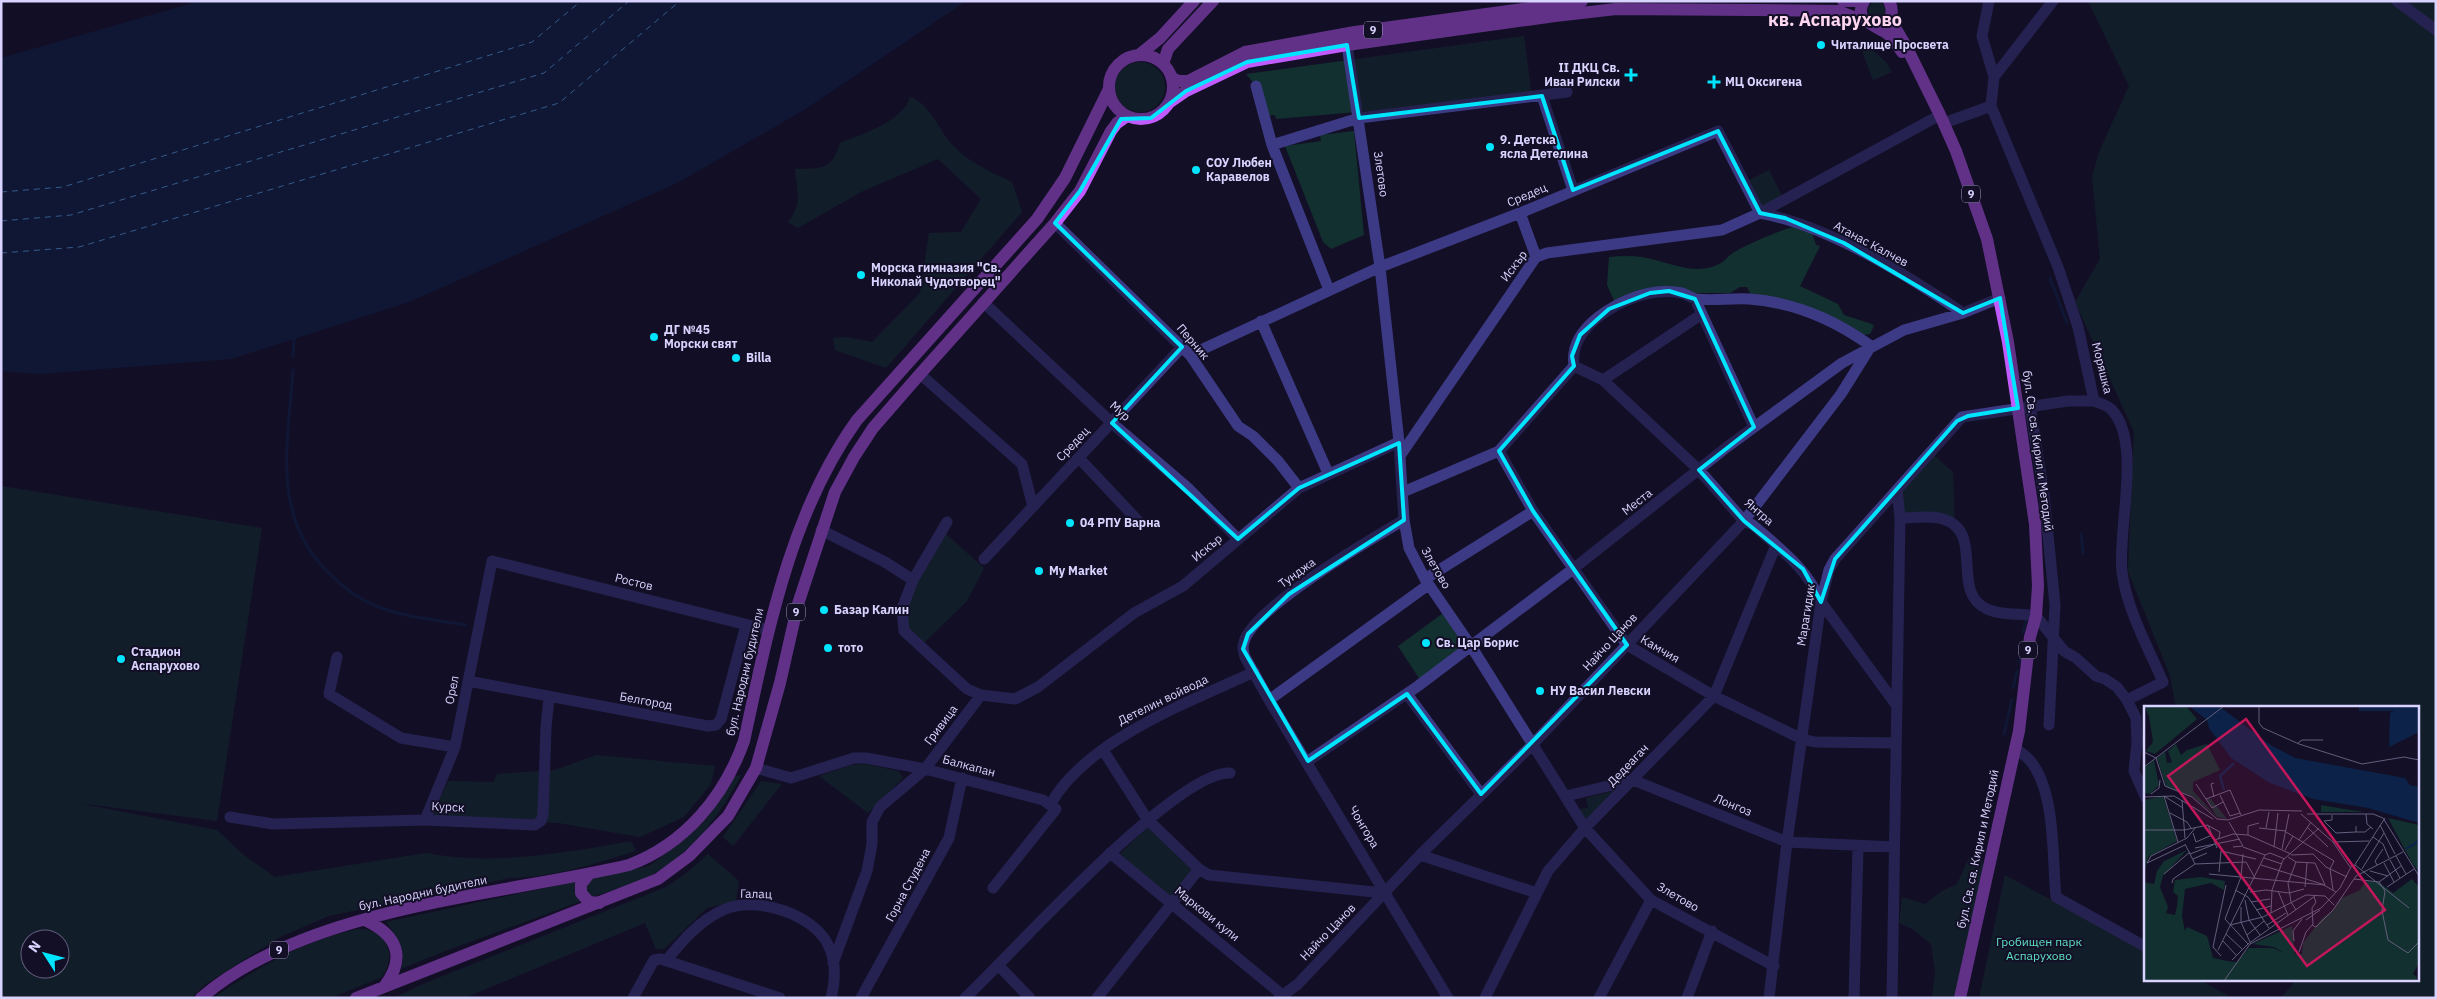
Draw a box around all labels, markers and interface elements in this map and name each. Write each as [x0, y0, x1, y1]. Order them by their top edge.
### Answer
district label: кв. Аспарухово [1768, 8, 1902, 31]
road number: 9 [1364, 22, 1382, 38]
place label: Читалище Просвета [1831, 37, 1949, 52]
marker: Читалище Просвета [1815, 39, 1827, 51]
place label: II ДКЦ Св. Иван Рилски [1544, 60, 1620, 89]
marker: II ДКЦ Св. Иван Рилски [1624, 68, 1638, 82]
place label: МЦ Оксигена [1725, 74, 1802, 89]
marker: МЦ Оксигена [1707, 75, 1721, 89]
place label: 9. Детска ясла Детелина [1500, 132, 1588, 161]
marker: 9. Детска ясла Детелина [1484, 141, 1496, 153]
street label: Злетово [1371, 150, 1392, 198]
place label: СОУ Любен Каравелов [1206, 155, 1272, 184]
marker: СОУ Любен Каравелов [1190, 164, 1202, 176]
street label: Средец [1505, 179, 1549, 210]
road number: 9 [1962, 185, 1980, 202]
street label: Атанас Калчев [1831, 218, 1911, 270]
street label: Искър [1497, 247, 1530, 284]
place label: Морска гимназия "Св. Николай Чудотворец" [871, 260, 1001, 289]
marker: Морска гимназия "Св. Николай Чудотворец" [855, 269, 867, 281]
street label: Перник [1174, 321, 1213, 363]
place label: ДГ №45 Морски свят [664, 322, 738, 351]
marker: ДГ №45 Морски свят [648, 331, 660, 343]
street label: Моряшка [2089, 341, 2116, 396]
place label: Billa [746, 350, 772, 365]
marker: Billa [730, 352, 742, 364]
street label: бул. Св. св. Кирил и Методий [2020, 370, 2057, 532]
street label: Мур [1107, 397, 1134, 424]
street label: Средец [1053, 423, 1092, 464]
street label: Места [1619, 485, 1655, 518]
street label: Янтра [1742, 495, 1777, 529]
place label: 04 РПУ Варна [1080, 515, 1160, 530]
marker: 04 РПУ Варна [1064, 517, 1076, 529]
street label: Искър [1188, 531, 1225, 565]
street label: Злетово [1418, 544, 1455, 592]
street label: Тунджа [1275, 554, 1319, 591]
place label: My Market [1049, 563, 1108, 578]
marker: My Market [1033, 565, 1045, 577]
street label: Ростов [613, 570, 655, 593]
street label: Марагидик [1793, 582, 1818, 647]
place label: Базар Калин [834, 602, 909, 617]
road number: 9 [787, 604, 805, 620]
marker: Базар Калин [818, 604, 830, 616]
street label: бул. Народни будители [723, 607, 767, 737]
street label: Найчо Цанов [1579, 610, 1640, 674]
street label: Камчия [1638, 631, 1682, 666]
place label: Св. Цар Борис [1436, 635, 1519, 650]
marker: Св. Цар Борис [1420, 637, 1432, 649]
place label: тото [838, 640, 863, 655]
marker: тото [822, 642, 834, 654]
road number: 9 [2019, 642, 2037, 658]
place label: Стадион Аспарухово [131, 644, 200, 673]
marker: Стадион Аспарухово [115, 653, 127, 665]
street label: Детелин войвода [1115, 671, 1211, 728]
street label: Орел [441, 674, 462, 705]
place label: НУ Васил Левски [1550, 683, 1651, 698]
marker: НУ Васил Левски [1534, 685, 1546, 697]
street label: Белгород [618, 688, 674, 713]
street label: Гривица [921, 701, 961, 748]
inset map [2144, 706, 2420, 982]
street label: Дедеагач [1604, 740, 1652, 789]
street label: Балкапан [941, 751, 997, 780]
street label: бул. Св. св. Кирил и Методий [1953, 768, 2002, 930]
street label: Лонгоз [1712, 790, 1754, 819]
street label: Курск [431, 798, 465, 815]
street label: Чонгора [1346, 803, 1383, 851]
street label: Горна Студена [882, 845, 933, 924]
street label: бул. Народни будители [357, 872, 488, 913]
street label: Злетово [1655, 879, 1702, 915]
street label: Маркови кули [1172, 883, 1243, 944]
street label: Галац [740, 886, 772, 901]
street label: Найчо Цанов [1297, 900, 1359, 963]
north arrow [20, 929, 70, 979]
park label: Гробищен парк Аспарухово [1996, 934, 2082, 963]
text: N [24, 937, 45, 956]
road number: 9 [270, 942, 288, 958]

